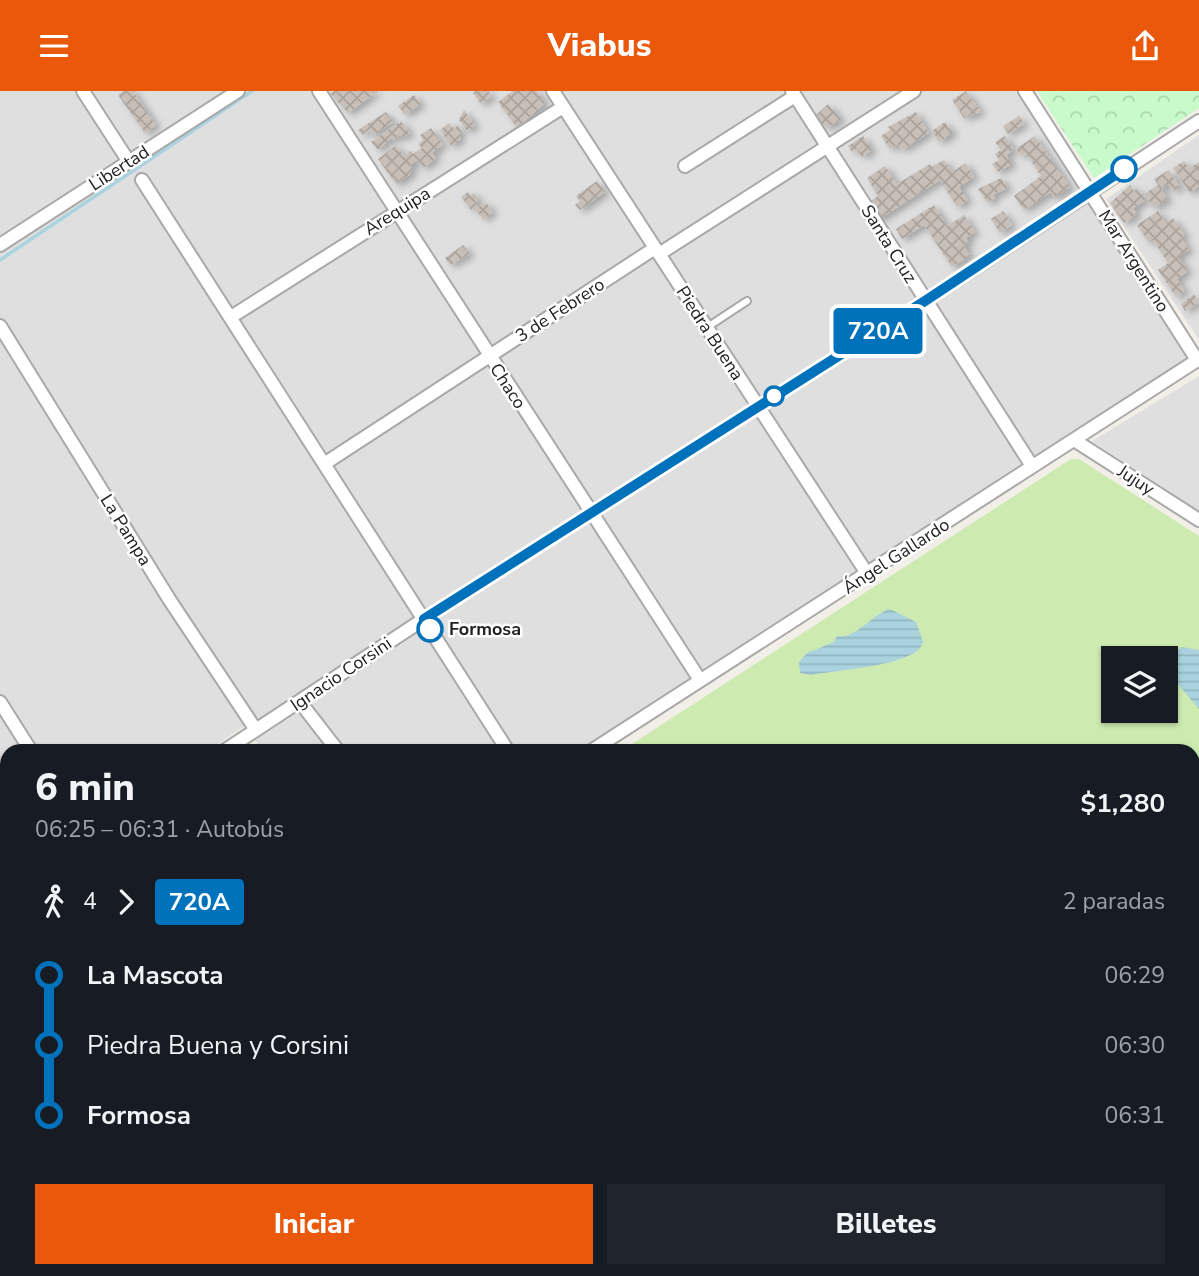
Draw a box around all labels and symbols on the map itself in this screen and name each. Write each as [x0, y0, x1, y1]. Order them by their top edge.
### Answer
street label: Libertad [84, 140, 154, 196]
unlabelled marker [1111, 156, 1137, 182]
street label: Arequipa [359, 181, 435, 241]
street label: Santa Cruz [855, 200, 923, 288]
street label: Mar Argentino [1093, 205, 1175, 317]
street label: 3 de Febrero [511, 272, 609, 348]
street label: Piedra Buena [671, 281, 749, 385]
line badge: 720A [829, 308, 927, 354]
street label: Chaco [484, 358, 532, 414]
unlabelled marker [764, 386, 784, 406]
street label: Jujuy [1112, 459, 1160, 501]
street label: La Pampa [95, 490, 157, 570]
street label: Ángel Gallardo [838, 512, 954, 600]
marker: Formosa [417, 616, 443, 642]
place label: Formosa [449, 617, 521, 641]
street label: Ignacio Corsini [286, 631, 396, 717]

